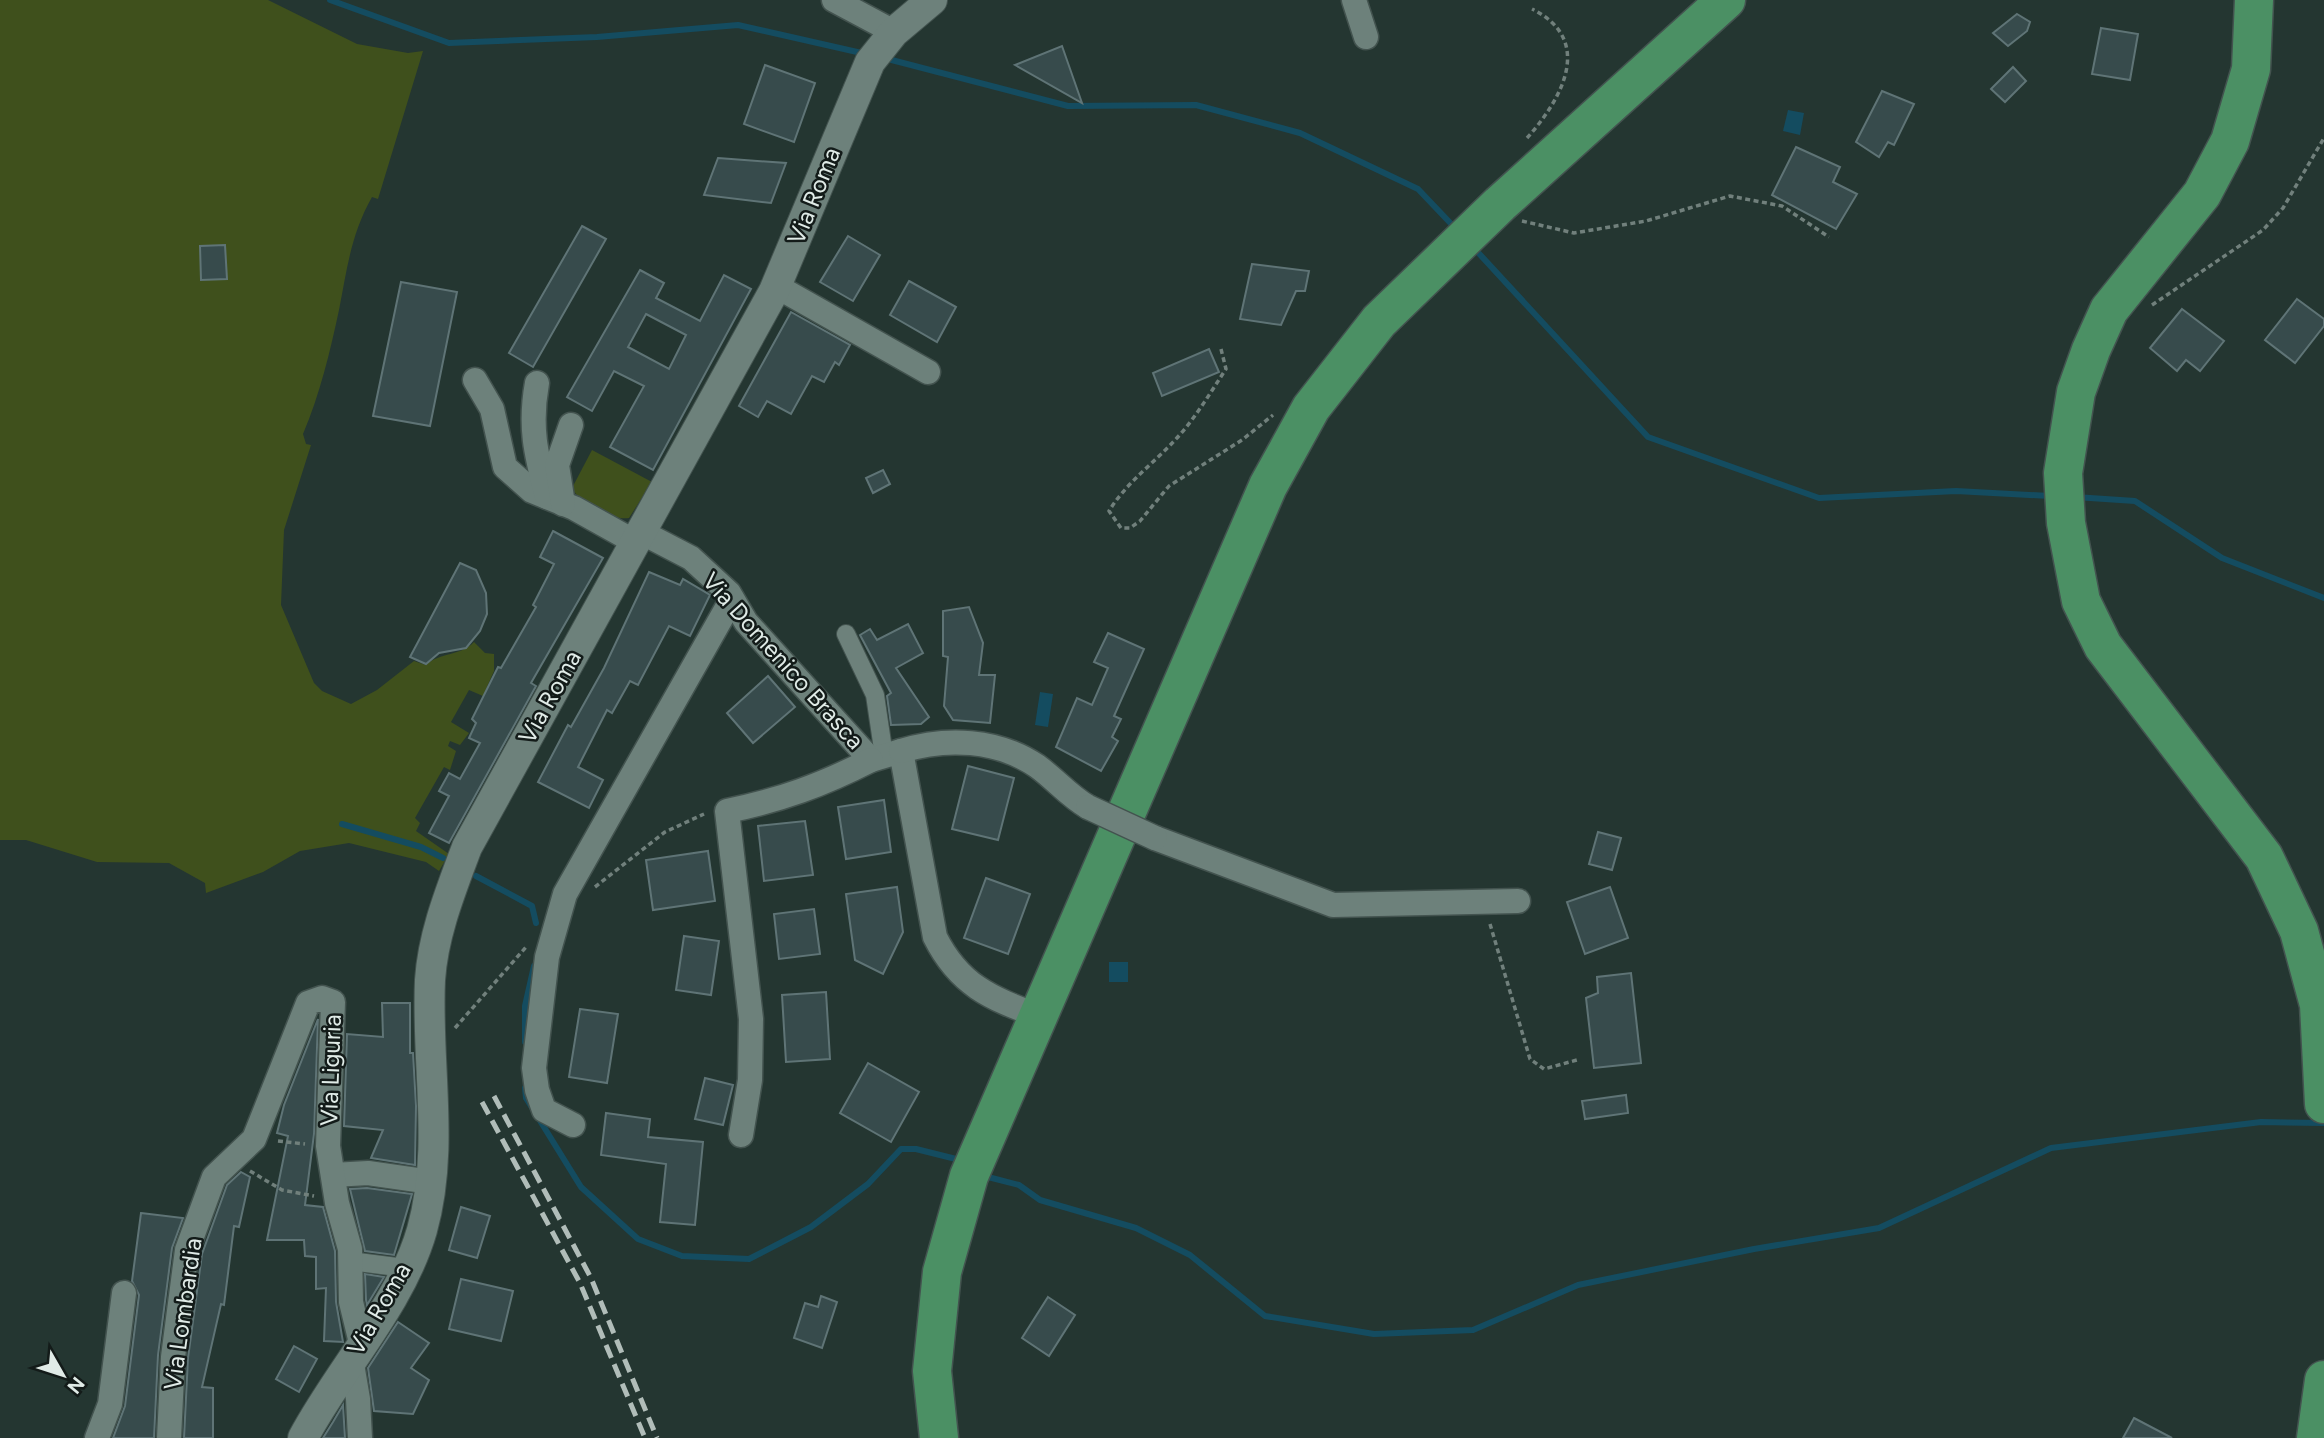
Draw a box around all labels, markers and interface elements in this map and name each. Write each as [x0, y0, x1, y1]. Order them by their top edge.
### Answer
street label: Via Roma [781, 143, 846, 249]
street label: Via Domenico Brasca [696, 566, 870, 755]
street label: Via Roma [512, 645, 587, 748]
street label: Via Liguria [314, 1014, 347, 1126]
street label: Via Lombardia [157, 1236, 208, 1392]
street label: Via Roma [341, 1257, 417, 1360]
north arrow [28, 1340, 98, 1410]
text: N [62, 1372, 89, 1398]

